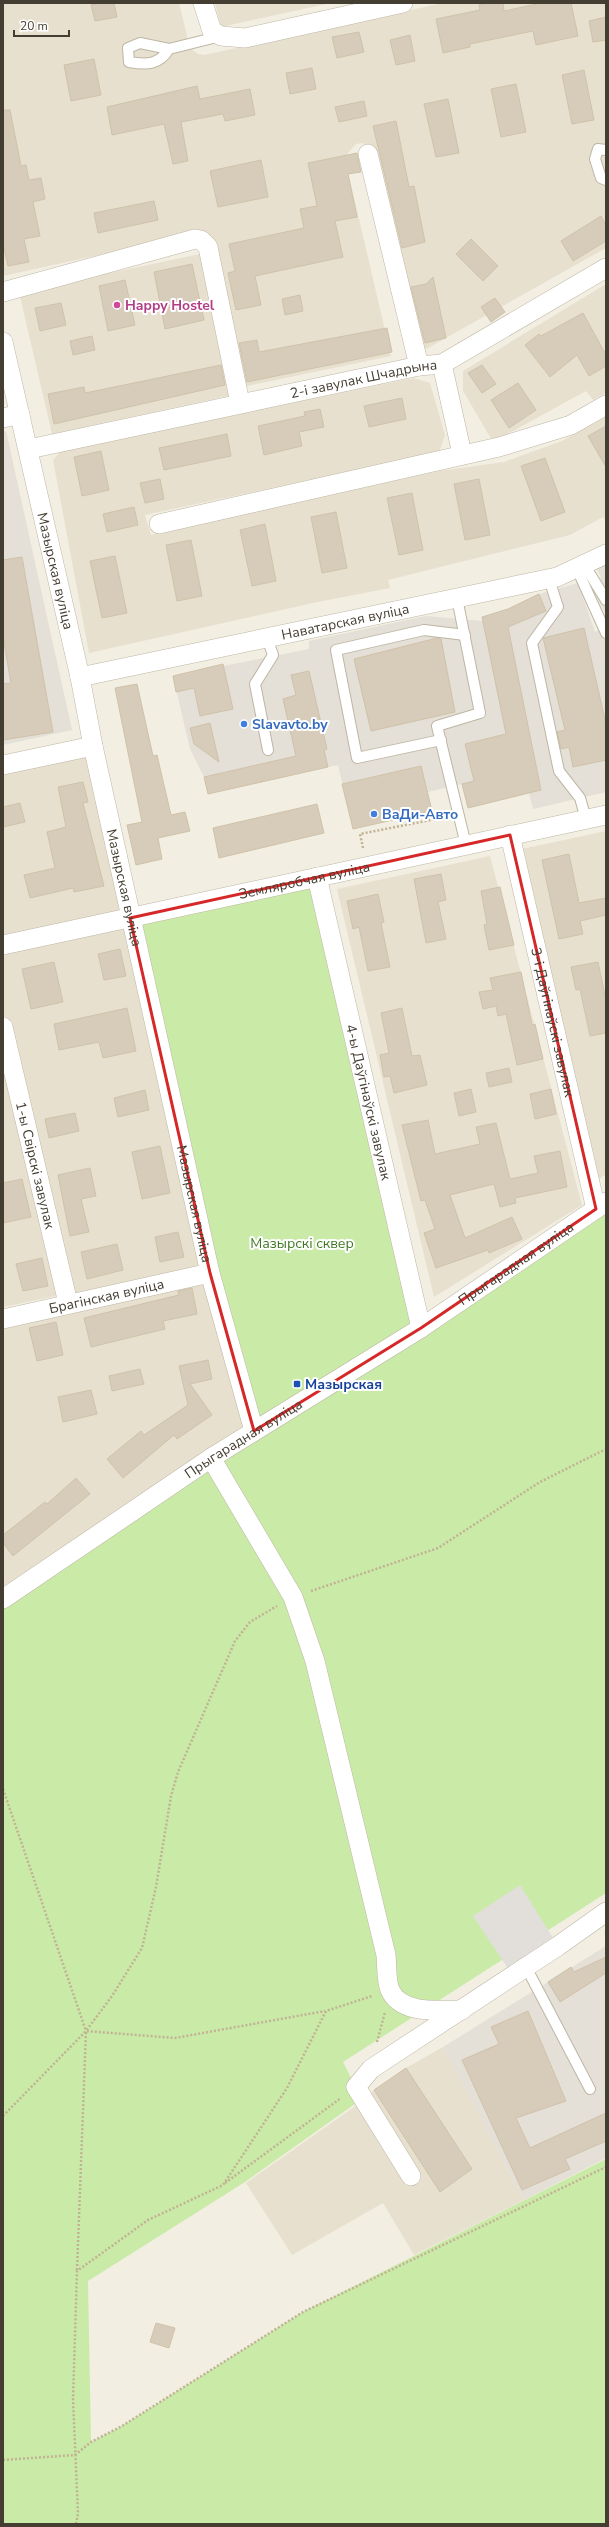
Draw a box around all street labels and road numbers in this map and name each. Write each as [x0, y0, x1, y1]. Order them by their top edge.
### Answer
street label: 2-і завулак Шчадрына [288, 355, 438, 403]
street label: Мазырская вуліца [32, 511, 78, 632]
street label: Наватарская вуліца [280, 599, 411, 645]
street label: Мазырская вуліца [102, 827, 146, 948]
street label: Земляробчая вуліца [237, 857, 372, 904]
street label: 3-і Даўгінаўскі завулак [526, 946, 579, 1099]
street label: 4-ы Даўгінаўскі завулак [341, 1022, 396, 1183]
street label: 1-ы Свірскі завулак [11, 1100, 59, 1231]
street label: Мазырская вуліца [172, 1144, 216, 1264]
street label: Прыгарадная вуліца [455, 1218, 578, 1310]
street label: Брагінская вуліца [47, 1274, 166, 1319]
street label: Прыгарадная вуліца [181, 1395, 306, 1483]

